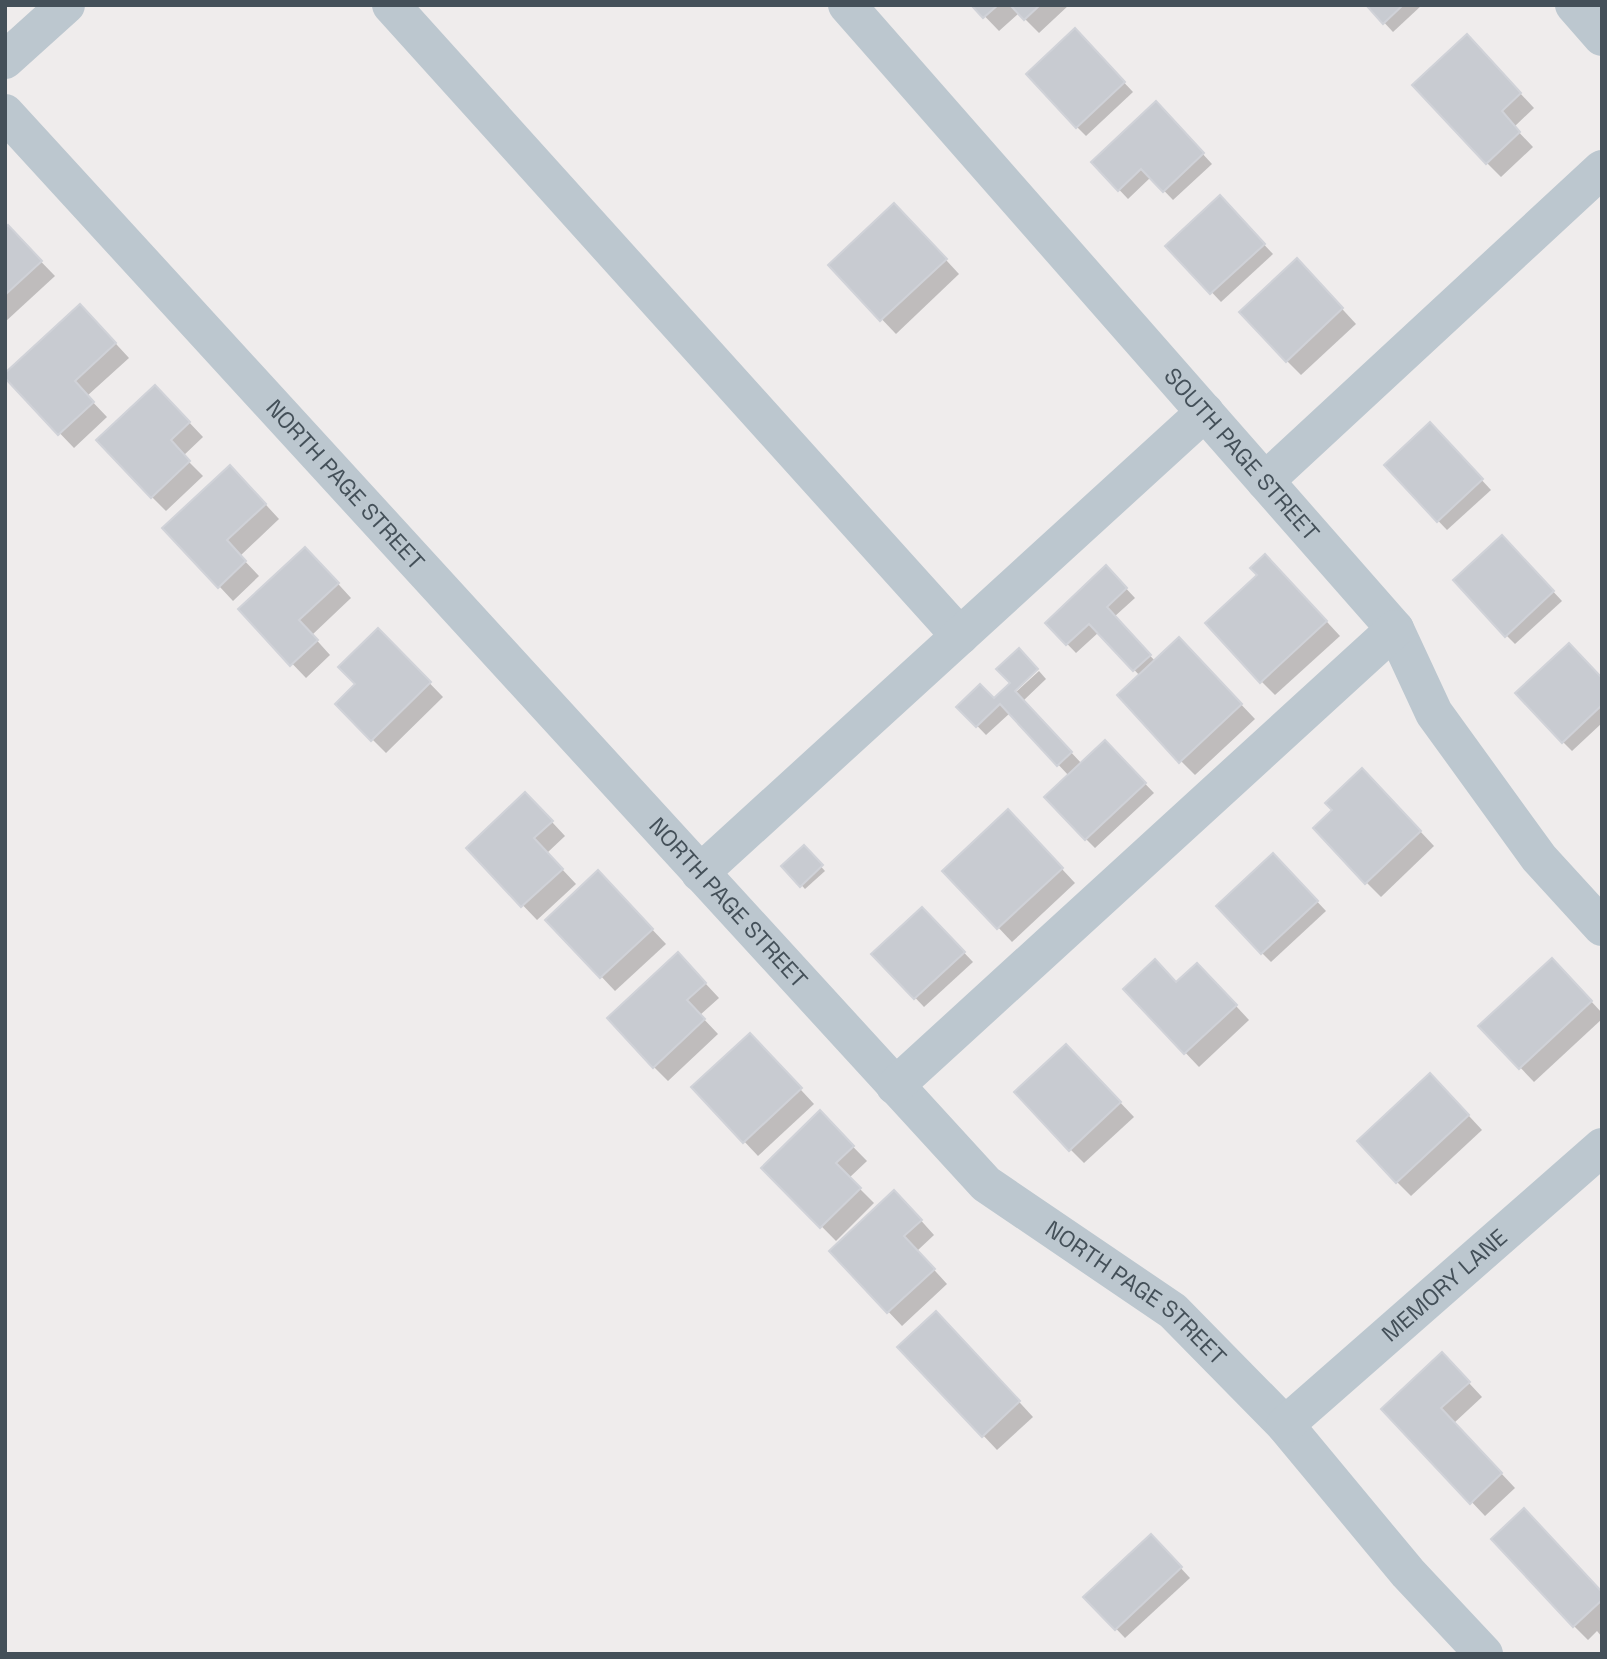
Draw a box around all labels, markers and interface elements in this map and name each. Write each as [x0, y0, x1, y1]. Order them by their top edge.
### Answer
street label: SOUTH PAGE STREET [1157, 361, 1326, 547]
street label: NORTH PAGE STREET [260, 393, 431, 576]
street label: NORTH PAGE STREET [643, 811, 814, 994]
street label: NORTH PAGE STREET [1040, 1214, 1233, 1372]
street label: MEMORY LANE [1375, 1222, 1513, 1348]

